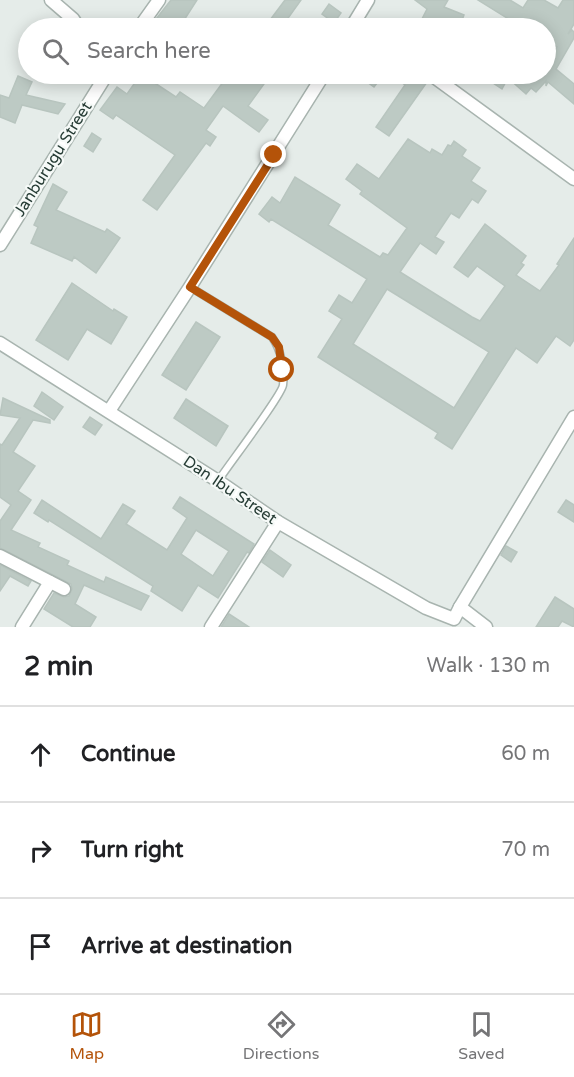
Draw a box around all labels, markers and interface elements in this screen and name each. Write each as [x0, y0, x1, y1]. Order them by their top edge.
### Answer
search box [18, 18, 556, 84]
icon: search [39, 35, 72, 68]
text: Search here [87, 38, 211, 64]
street label: Janburugu Street [10, 98, 96, 220]
route end [260, 141, 286, 167]
route start [268, 356, 294, 382]
street label: Dan Ibu Street [179, 451, 281, 529]
text: 2 min [24, 651, 93, 682]
text: Walk · 130 m [427, 654, 550, 678]
icon: ahead [24, 738, 57, 771]
text: Continue [81, 741, 176, 767]
text: 60 m [501, 742, 550, 766]
icon: right [24, 834, 57, 867]
text: Turn right [81, 837, 183, 863]
text: 70 m [501, 838, 550, 862]
icon: arrive [24, 930, 57, 963]
text: Arrive at destination [81, 933, 292, 959]
tab: Map [69, 1008, 104, 1064]
tab: Directions [243, 1008, 319, 1064]
tab: Saved [458, 1008, 505, 1064]

